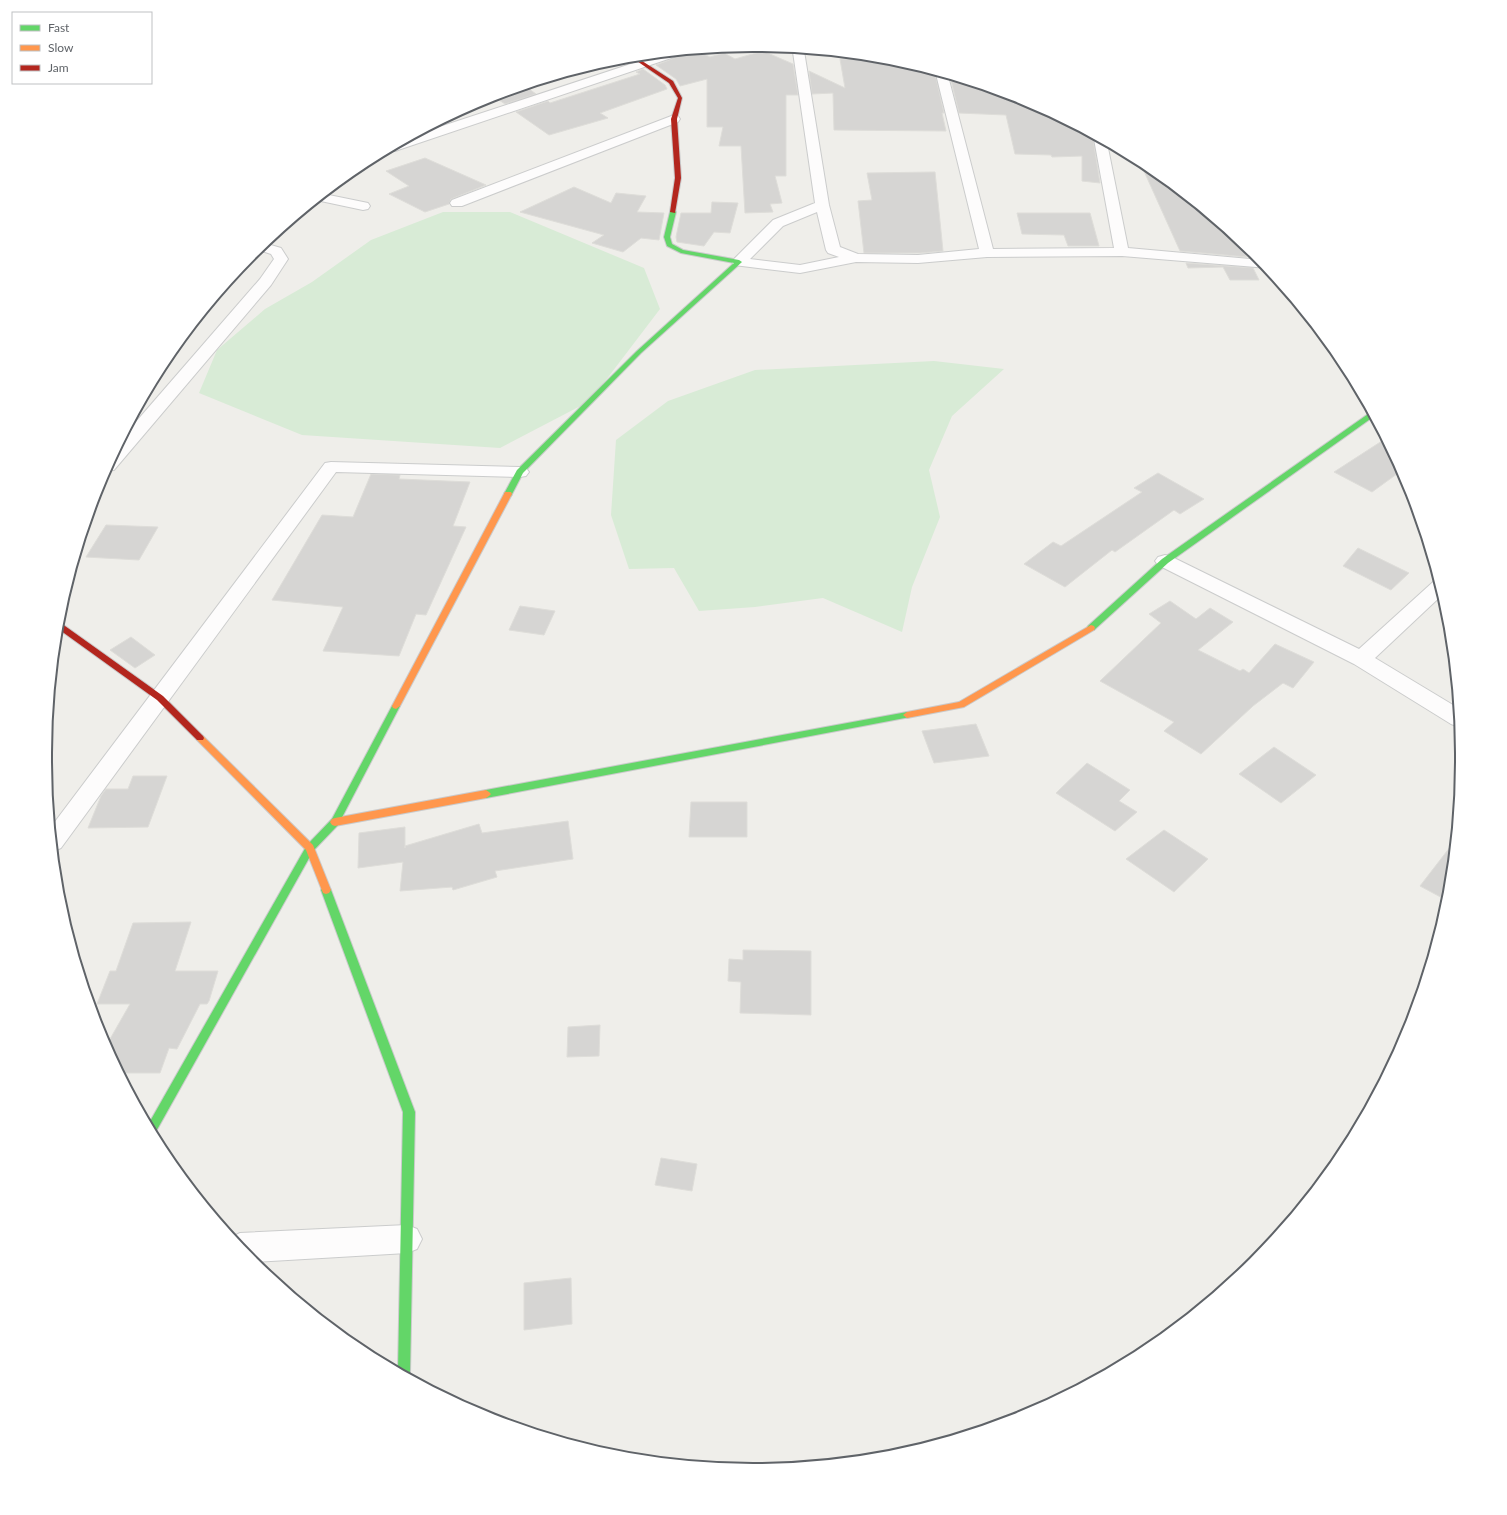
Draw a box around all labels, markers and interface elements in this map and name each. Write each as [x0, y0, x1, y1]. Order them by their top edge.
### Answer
legend [12, 12, 152, 84]
text: Fast [48, 20, 70, 35]
text: Slow [48, 40, 74, 55]
text: Jam [48, 60, 69, 75]

